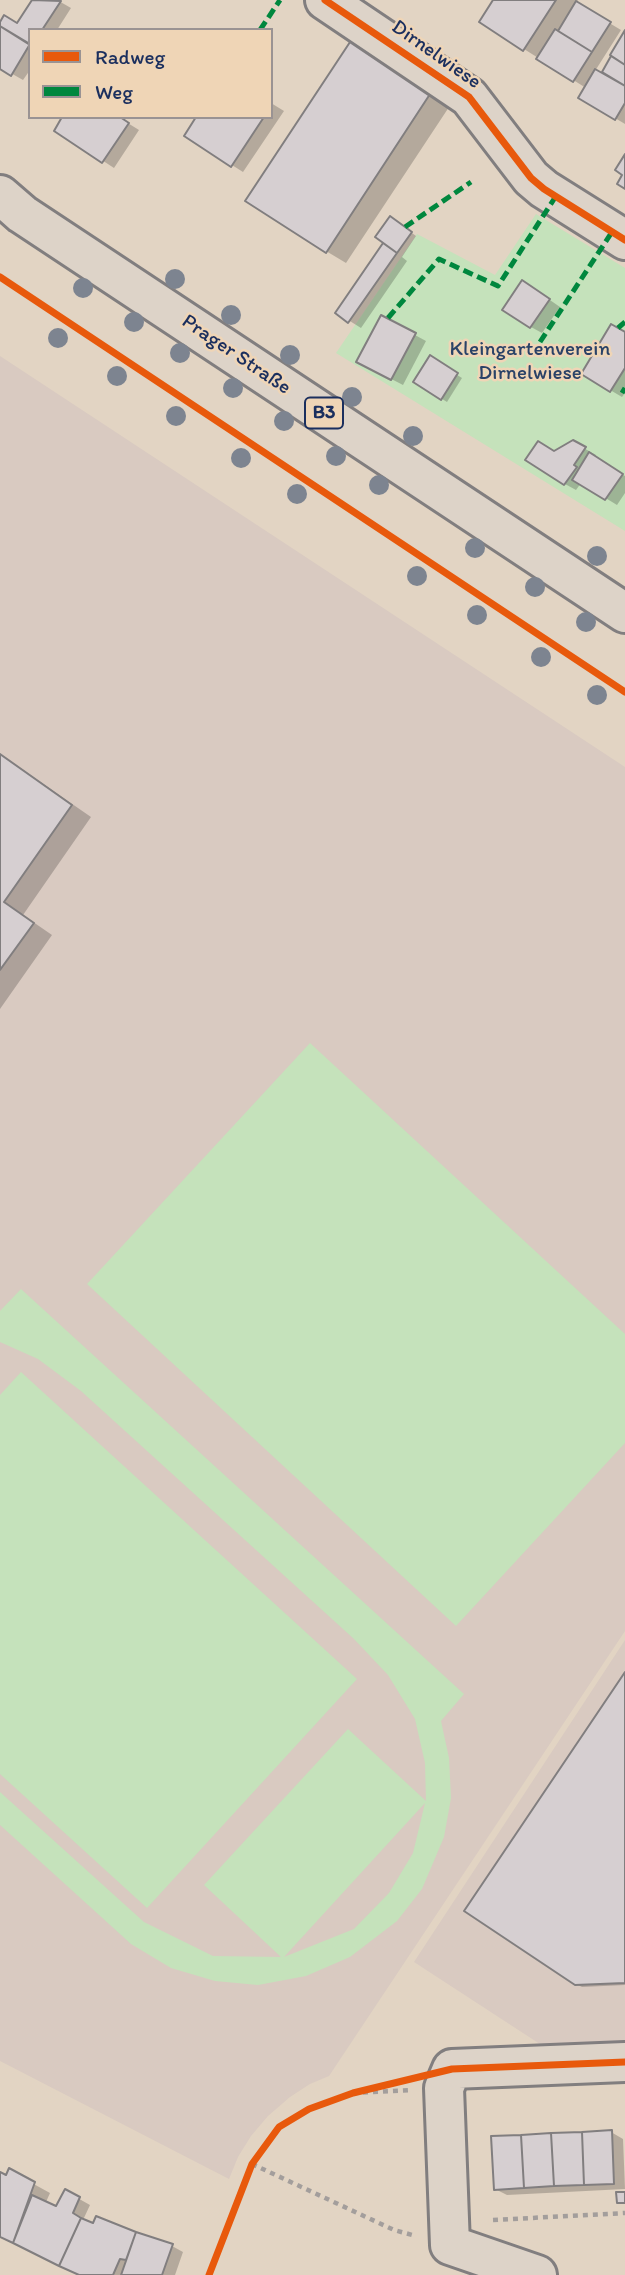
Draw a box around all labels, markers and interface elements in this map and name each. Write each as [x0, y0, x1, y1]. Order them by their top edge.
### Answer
street label: Dirnelwiese [386, 15, 486, 95]
legend [28, 28, 273, 119]
text: Radweg [95, 44, 165, 69]
text: Weg [95, 79, 133, 104]
street label: Prager Straße [177, 309, 295, 401]
park label: Kleingartenverein Dirnelwiese [450, 337, 610, 387]
road number: B3 [305, 398, 343, 428]

